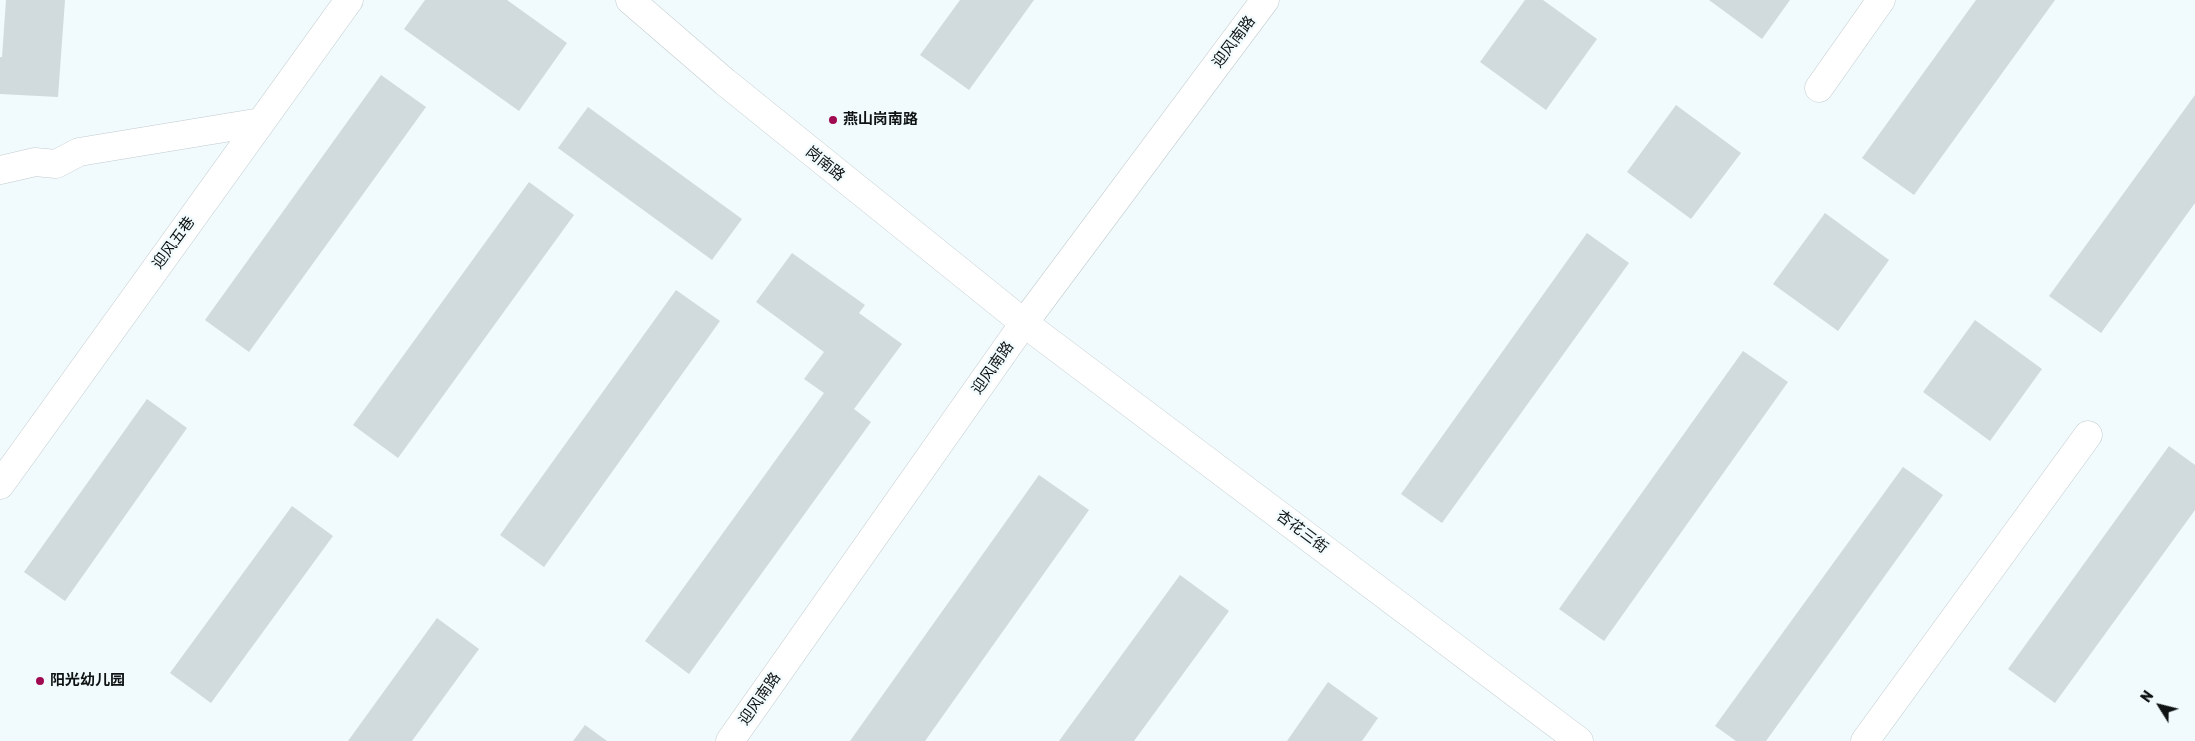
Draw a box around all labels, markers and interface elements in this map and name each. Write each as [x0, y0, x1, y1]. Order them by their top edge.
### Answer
street label: 迎风南路 [1209, 13, 1259, 71]
place label: 燕山岗南路 [843, 111, 918, 129]
marker: 燕山岗南路 [827, 114, 839, 126]
street label: 岗南路 [802, 143, 848, 185]
street label: 迎风五巷 [149, 213, 199, 273]
street label: 迎风南路 [968, 338, 1018, 398]
street label: 杏花三街 [1273, 507, 1331, 557]
street label: 迎风南路 [735, 669, 785, 729]
place label: 阳光幼儿园 [50, 672, 125, 690]
marker: 阳光幼儿园 [34, 675, 46, 687]
north arrow [2135, 681, 2185, 731]
text: N [2138, 688, 2157, 706]

